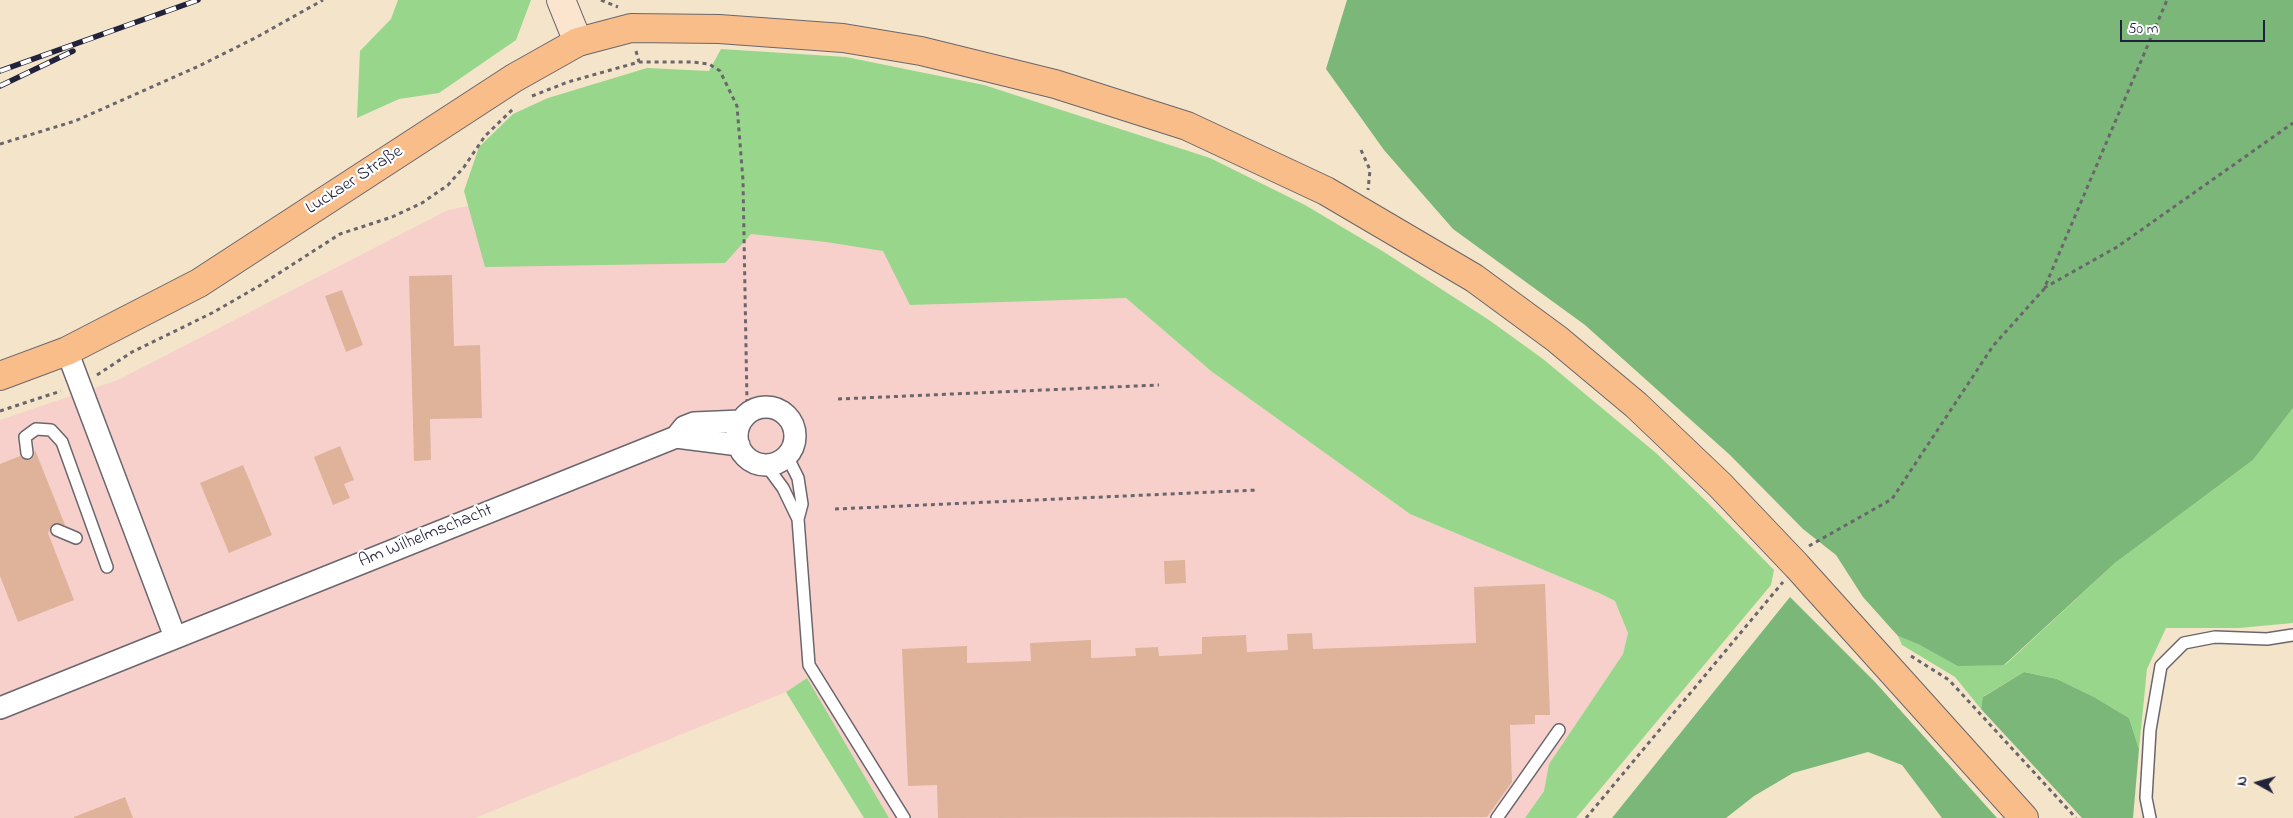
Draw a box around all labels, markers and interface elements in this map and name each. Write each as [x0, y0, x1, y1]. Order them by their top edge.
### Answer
scale bar [2123, 10, 2268, 42]
text: 50 m [2128, 18, 2158, 40]
street label: Luckaer Straße [303, 142, 407, 220]
street label: Am Wilhelmschacht [356, 500, 496, 574]
north arrow [2233, 758, 2283, 808]
text: N [2232, 775, 2254, 787]

